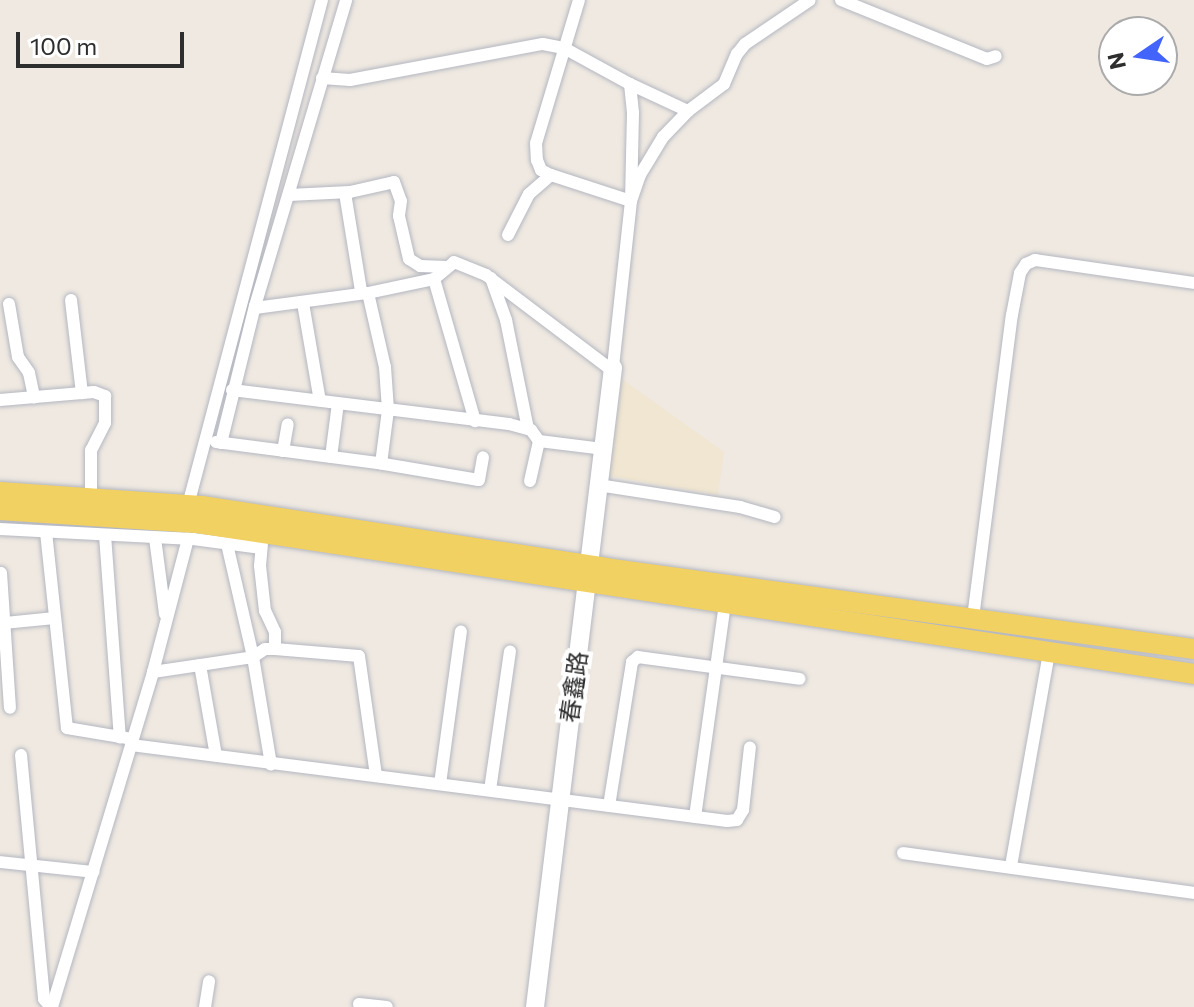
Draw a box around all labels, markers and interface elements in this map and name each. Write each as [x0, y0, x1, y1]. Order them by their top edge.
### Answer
scale bar [20, 16, 188, 66]
north arrow [1098, 16, 1178, 96]
text: 100 m [30, 31, 97, 60]
text: N [1101, 50, 1131, 72]
street label: 春鑫路 [554, 649, 592, 725]

